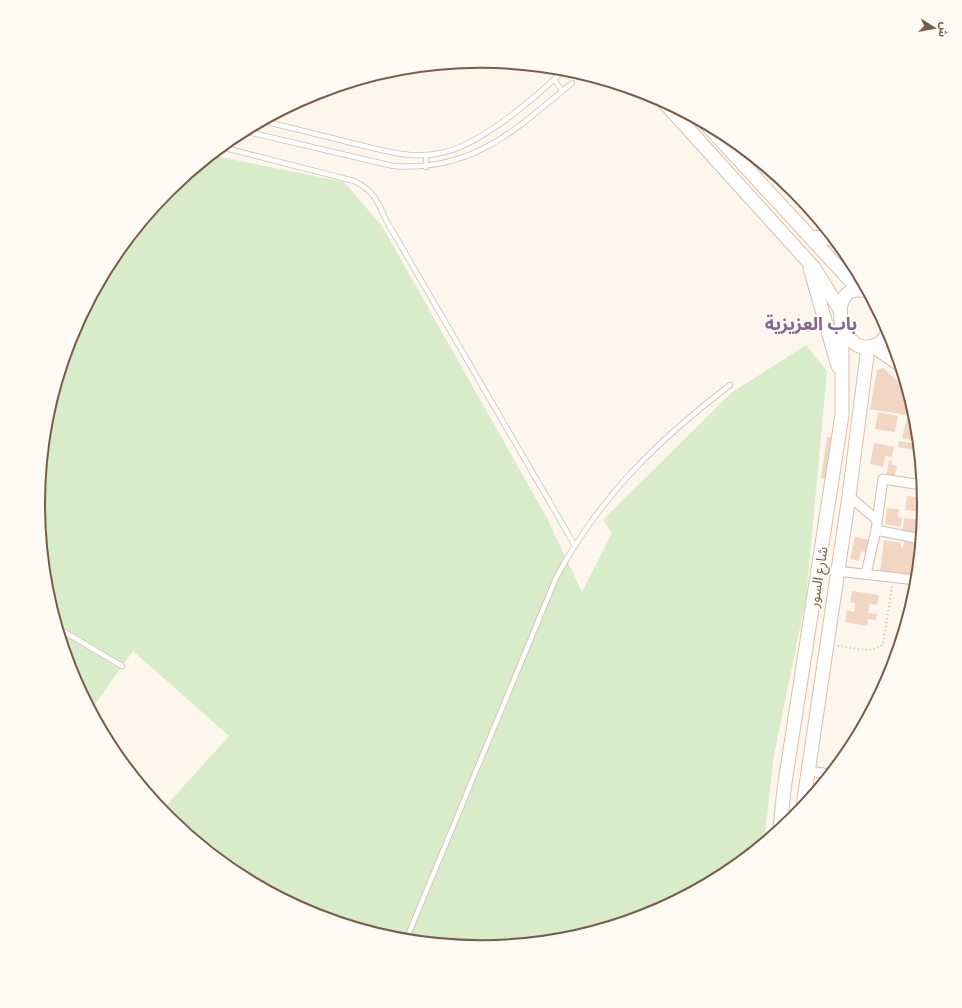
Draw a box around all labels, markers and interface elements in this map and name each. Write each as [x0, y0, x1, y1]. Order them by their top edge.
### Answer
north arrow [914, 8, 954, 48]
text: ش [936, 21, 951, 38]
district label: باب العزيزية [765, 313, 857, 335]
street label: شارع السور [805, 545, 834, 610]

